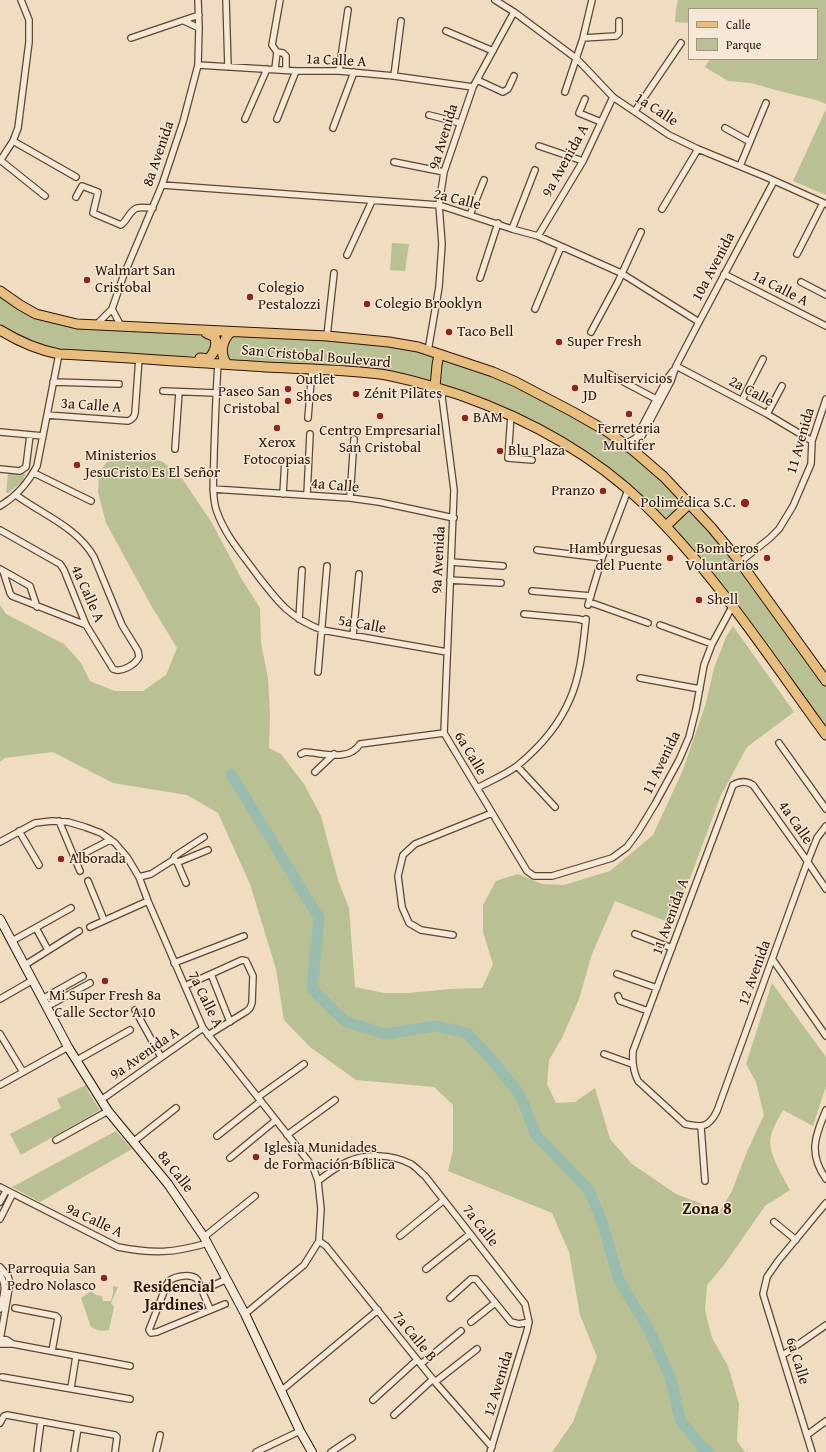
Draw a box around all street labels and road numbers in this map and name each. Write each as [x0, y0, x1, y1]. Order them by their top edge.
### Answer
street label: 1a Calle A [305, 50, 367, 72]
street label: 1a Calle [631, 89, 681, 131]
street label: 9a Avenida [425, 102, 463, 172]
street label: 8a Avenida [139, 119, 179, 189]
street label: 9a Avenida A [539, 122, 593, 200]
street label: 2a Calle [431, 185, 483, 215]
street label: 10a Avenida [688, 230, 740, 304]
street label: 1a Calle A [749, 267, 811, 311]
street label: San Cristobal Boulevard [241, 342, 391, 372]
street label: 2a Calle [725, 373, 777, 411]
street label: 3a Calle A [60, 395, 122, 417]
street label: 11 Avenida [783, 406, 819, 476]
street label: 4a Calle [310, 475, 360, 497]
street label: 9a Avenida [428, 526, 450, 594]
street label: 4a Calle A [66, 563, 108, 625]
street label: 5a Calle [337, 612, 387, 638]
street label: 11 Avenida [639, 728, 685, 798]
street label: 6a Calle [450, 729, 490, 779]
street label: 4a Calle [774, 798, 816, 848]
street label: 11 Avenida A [649, 876, 693, 958]
street label: 12 Avenida [735, 938, 775, 1008]
street label: 7a Calle A [184, 969, 226, 1031]
street label: 9a Avenida A [107, 1024, 183, 1084]
street label: 8a Calle [153, 1147, 197, 1197]
street label: 9a Calle A [63, 1200, 125, 1242]
street label: 7a Calle [458, 1201, 502, 1251]
street label: 7a Calle B [388, 1308, 440, 1366]
street label: 6a Calle [781, 1335, 813, 1387]
street label: 12 Avenida [480, 1349, 518, 1419]

